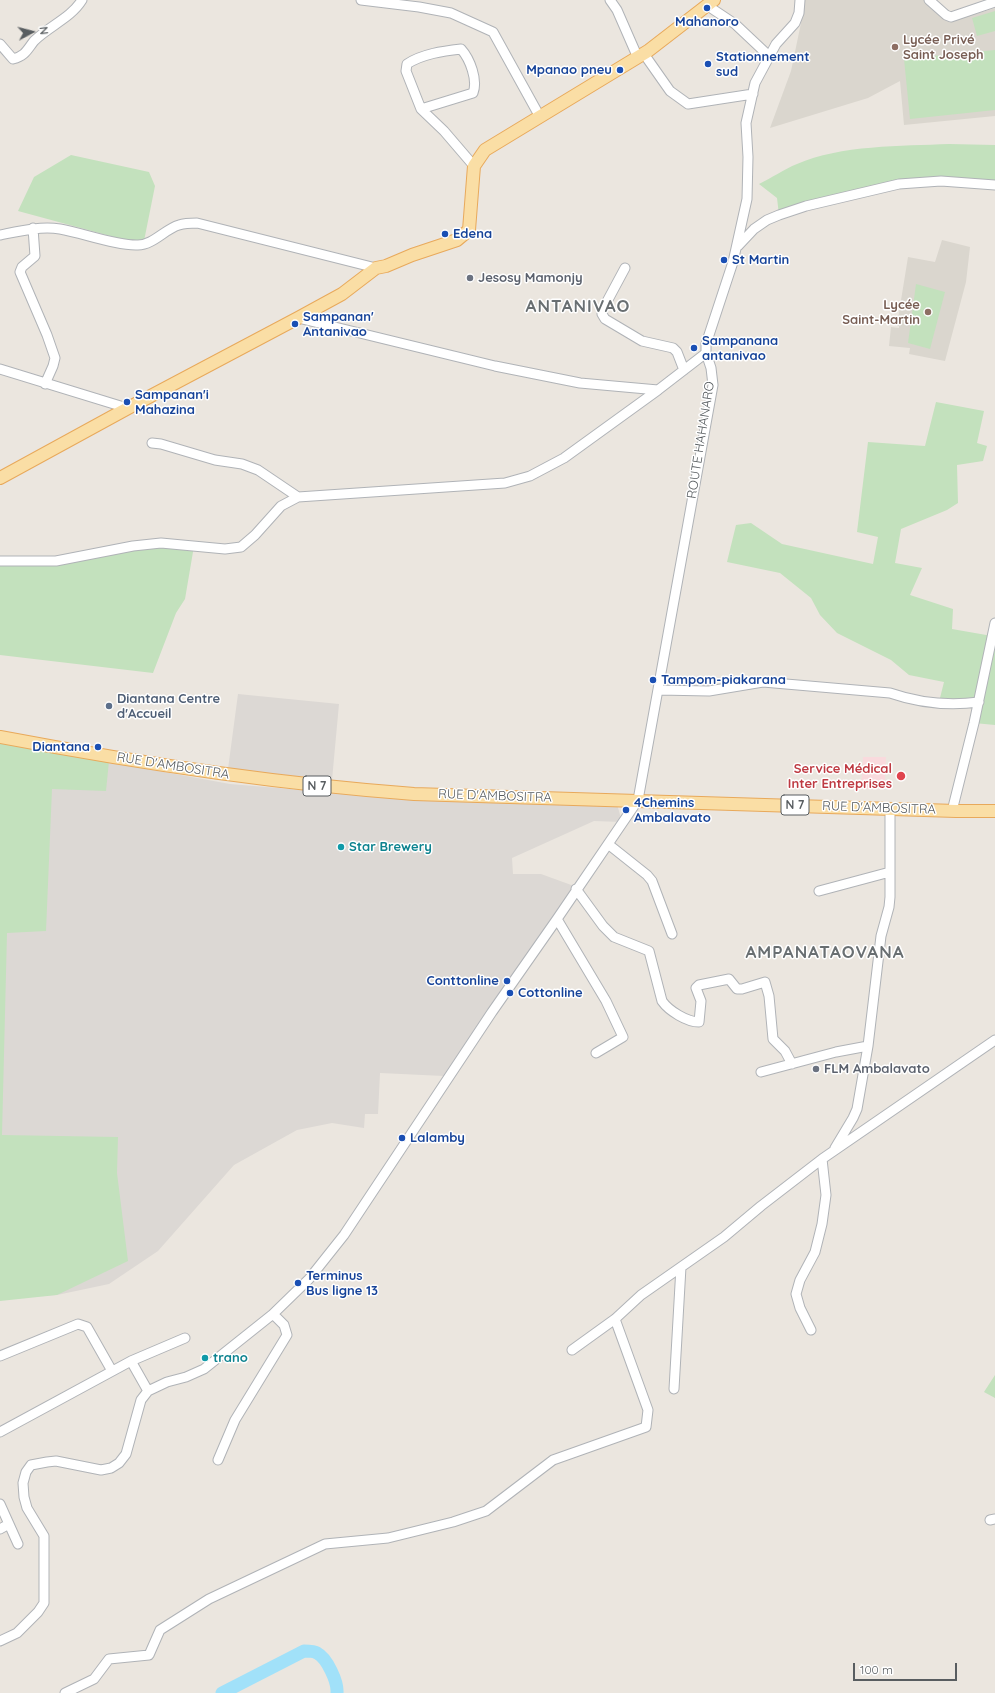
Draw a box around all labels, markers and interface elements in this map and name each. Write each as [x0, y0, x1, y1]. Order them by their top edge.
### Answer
marker: Mahanoro [702, 3, 712, 13]
north arrow [12, 12, 52, 52]
place label: Mahanoro [675, 14, 739, 30]
text: N [36, 26, 51, 35]
place label: Lycée Privé Saint Joseph [903, 32, 984, 63]
marker: Lycée Privé Saint Joseph [890, 42, 900, 52]
place label: Stationnement sud [716, 49, 810, 80]
marker: Stationnement sud [703, 59, 713, 69]
place label: Mpanao pneu [526, 62, 612, 78]
marker: Mpanao pneu [615, 65, 625, 75]
place label: Edena [453, 226, 492, 242]
marker: Edena [440, 229, 450, 239]
place label: St Martin [732, 252, 789, 268]
marker: St Martin [719, 255, 729, 265]
place label: Jesosy Mamonjy [478, 270, 583, 286]
marker: Jesosy Mamonjy [465, 273, 475, 283]
district label: ANTANIVAO [526, 297, 630, 317]
place label: Lycée Saint-Martin [842, 297, 920, 328]
marker: Lycée Saint-Martin [923, 307, 933, 317]
place label: Sampanan' Antanivao [303, 309, 374, 340]
marker: Sampanan' Antanivao [290, 319, 300, 329]
place label: Sampanana antanivao [702, 333, 778, 364]
marker: Sampanana antanivao [689, 343, 699, 353]
street label: ROUTE HAHANARO [684, 380, 718, 500]
place label: Sampanan'i Mahazina [135, 387, 209, 418]
marker: Sampanan'i Mahazina [122, 397, 132, 407]
place label: Tampom-piakarana [661, 672, 786, 688]
marker: Tampom-piakarana [648, 675, 658, 685]
place label: Diantana Centre d'Accueil [117, 691, 220, 722]
marker: Diantana Centre d'Accueil [104, 701, 114, 711]
place label: Diantana [32, 739, 90, 755]
marker: Diantana [93, 742, 103, 752]
street label: RUE D'AMBOSITRA [116, 749, 230, 783]
place label: Service Médical Inter Entreprises [788, 761, 892, 792]
marker: Service Médical Inter Entreprises [895, 770, 907, 782]
road number: N 7 [303, 776, 331, 796]
street label: RUE D'AMBOSITRA [438, 786, 552, 806]
place label: 4Chemins Ambalavato [634, 795, 711, 826]
road number: N 7 [781, 795, 809, 815]
street label: RUE D'AMBOSITRA [822, 798, 936, 818]
marker: 4Chemins Ambalavato [621, 805, 631, 815]
place label: Star Brewery [349, 839, 432, 855]
marker: Star Brewery [336, 842, 346, 852]
district label: AMPANATAOVANA [745, 943, 905, 963]
place label: Conttonline [427, 973, 499, 989]
marker: Conttonline [502, 976, 512, 986]
place label: Cottonline [518, 985, 583, 1001]
marker: Cottonline [505, 988, 515, 998]
place label: FLM Ambalavato [824, 1061, 930, 1077]
marker: FLM Ambalavato [811, 1064, 821, 1074]
place label: Lalamby [410, 1130, 465, 1146]
marker: Lalamby [397, 1133, 407, 1143]
place label: Terminus Bus ligne 13 [306, 1268, 378, 1299]
marker: Terminus Bus ligne 13 [293, 1278, 303, 1288]
place label: trano [213, 1350, 248, 1366]
marker: trano [200, 1353, 210, 1363]
scale bar [855, 1655, 959, 1681]
text: 100 m [860, 1662, 893, 1677]

